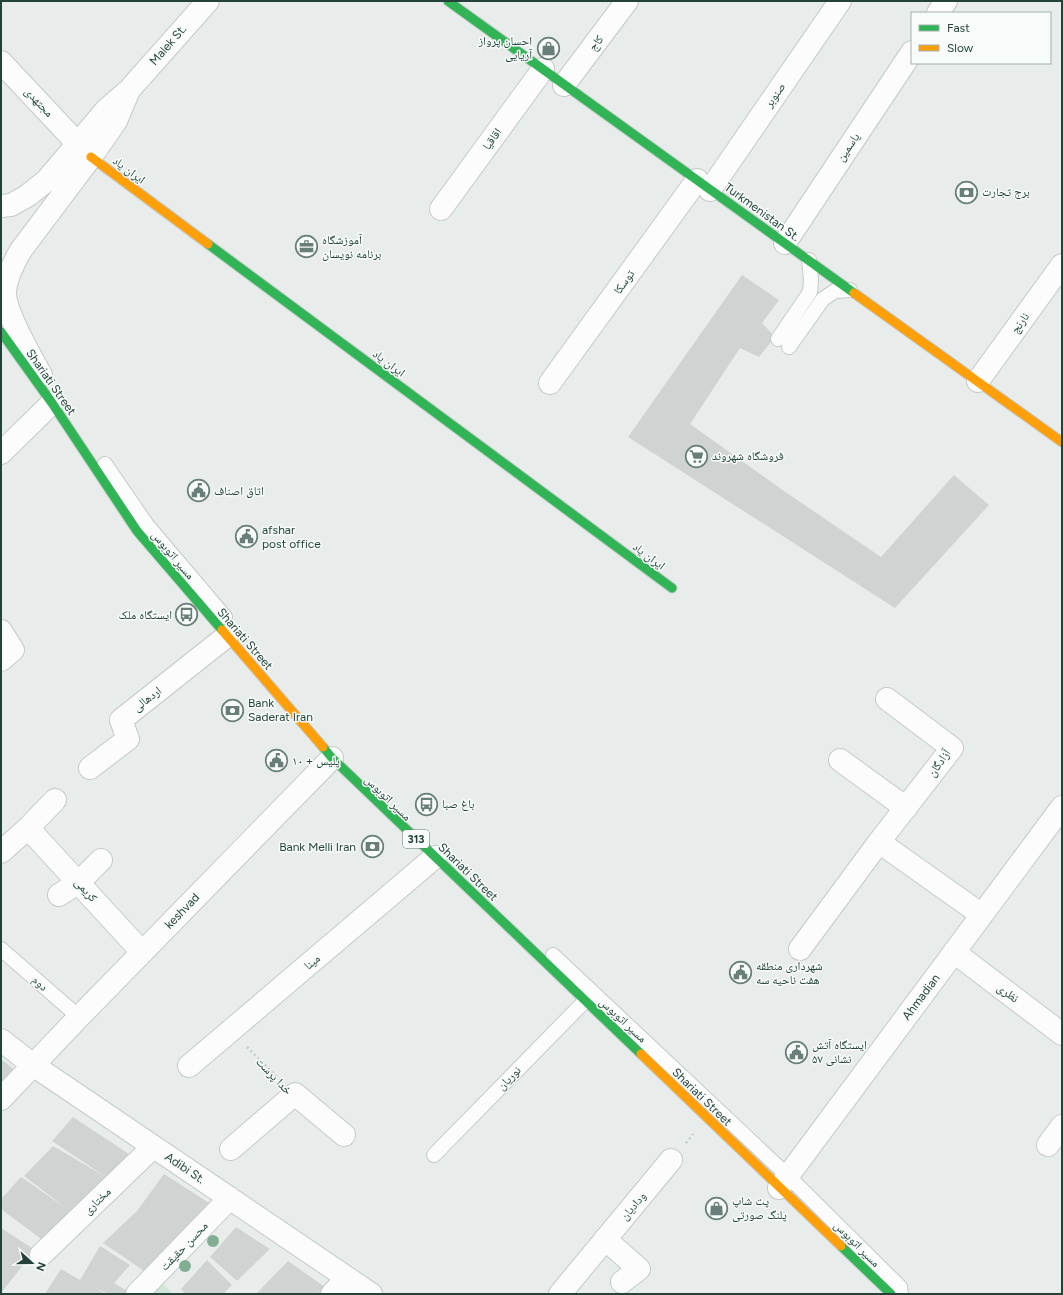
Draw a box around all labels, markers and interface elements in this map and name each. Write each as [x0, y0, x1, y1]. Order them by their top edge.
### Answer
legend [911, 12, 1051, 64]
text: Fast [947, 21, 970, 35]
street label: Malek St. [147, 22, 189, 68]
street label: کاج [586, 33, 606, 53]
place label: احسان پرواز آریایی [477, 34, 533, 62]
shop icon: احسان پرواز آریایی [535, 35, 561, 61]
text: Slow [947, 41, 974, 55]
street label: صنوبر [761, 80, 789, 111]
street label: مجتهدی [22, 84, 56, 120]
street label: اقاقیا [479, 125, 505, 153]
street label: یاسمین [833, 130, 863, 164]
street label: ایران یاد [110, 153, 148, 187]
bank icon: برج تجارت [954, 179, 980, 205]
street label: Turkmenistan St. [722, 180, 802, 244]
place label: برج تجارت [982, 185, 1030, 199]
place label: آموزشگاه برنامه نویسان [322, 233, 381, 261]
office icon: آموزشگاه برنامه نویسان [294, 234, 320, 260]
street label: توسکا [611, 267, 638, 297]
street label: نارنج [1008, 310, 1032, 336]
street label: Shariati Street [23, 346, 79, 418]
street label: ایران یاد [370, 346, 408, 380]
supermarket icon: فروشگاه شهروند [683, 443, 709, 469]
place label: فروشگاه شهروند [712, 449, 784, 463]
public building icon: اتاق اصناف [186, 478, 212, 504]
place label: اتاق اصناف [214, 484, 264, 498]
place label: afshar post office [262, 523, 321, 551]
public building icon: afshar post office [234, 524, 260, 550]
street label: مسیر اتوبوس [148, 528, 197, 582]
street label: ایران یاد [630, 539, 668, 573]
bus stop icon: ایستگاه ملک [174, 602, 200, 628]
street label: Shariati Street [214, 605, 276, 673]
place label: ایستگاه ملک [119, 608, 172, 622]
street label: اردهالی [130, 683, 164, 714]
place label: Bank Saderat Iran [248, 696, 313, 724]
bank icon: Bank Saderat Iran [220, 697, 246, 723]
street label: آزادگان [925, 746, 954, 779]
public building icon: پلیس + ۱۰ [264, 748, 290, 774]
place label: پلیس + ۱۰ [292, 754, 340, 768]
street label: مسیر اتوبوس [362, 772, 414, 824]
bus stop icon: باغ صبا [414, 791, 440, 817]
place label: باغ صبا [442, 797, 475, 812]
road number: 313 [403, 830, 429, 848]
bank icon: Bank Melli Iran [359, 834, 385, 860]
place label: Bank Melli Iran [279, 840, 356, 854]
street label: Shariati Street [435, 840, 501, 904]
street label: کریمی [72, 875, 100, 905]
street label: keshvad [162, 890, 202, 932]
street label: مینا [301, 951, 323, 973]
place label: شهرداری منطقه هفت ناحیه سه [756, 959, 823, 987]
public building icon: شهرداری منطقه هفت ناحیه سه [728, 960, 754, 986]
street label: Ahmadian [899, 971, 943, 1023]
street label: دوم [29, 972, 51, 994]
street label: نظری [995, 980, 1021, 1006]
street label: مسیر اتوبوس [596, 995, 649, 1046]
place label: ایستگاه آتش نشانی ۵۷ [812, 1038, 867, 1066]
public building icon: ایستگاه آتش نشانی ۵۷ [784, 1039, 810, 1065]
street label: خدا پرست [253, 1055, 295, 1098]
street label: نوریان [494, 1063, 524, 1093]
street label: Shariati Street [669, 1065, 735, 1129]
street label: Adibi St. [162, 1150, 208, 1186]
street label: مختاری [80, 1185, 114, 1217]
street label: ودادیان [617, 1189, 649, 1223]
place label: پت شاپ پلنگ صورتی [732, 1194, 787, 1222]
shop icon: پت شاپ پلنگ صورتی [704, 1195, 730, 1221]
street label: مسیر اتوبوس [831, 1218, 883, 1270]
street label: محسن حقیقت [157, 1219, 211, 1273]
north arrow [12, 1243, 52, 1283]
text: N [33, 1260, 48, 1273]

